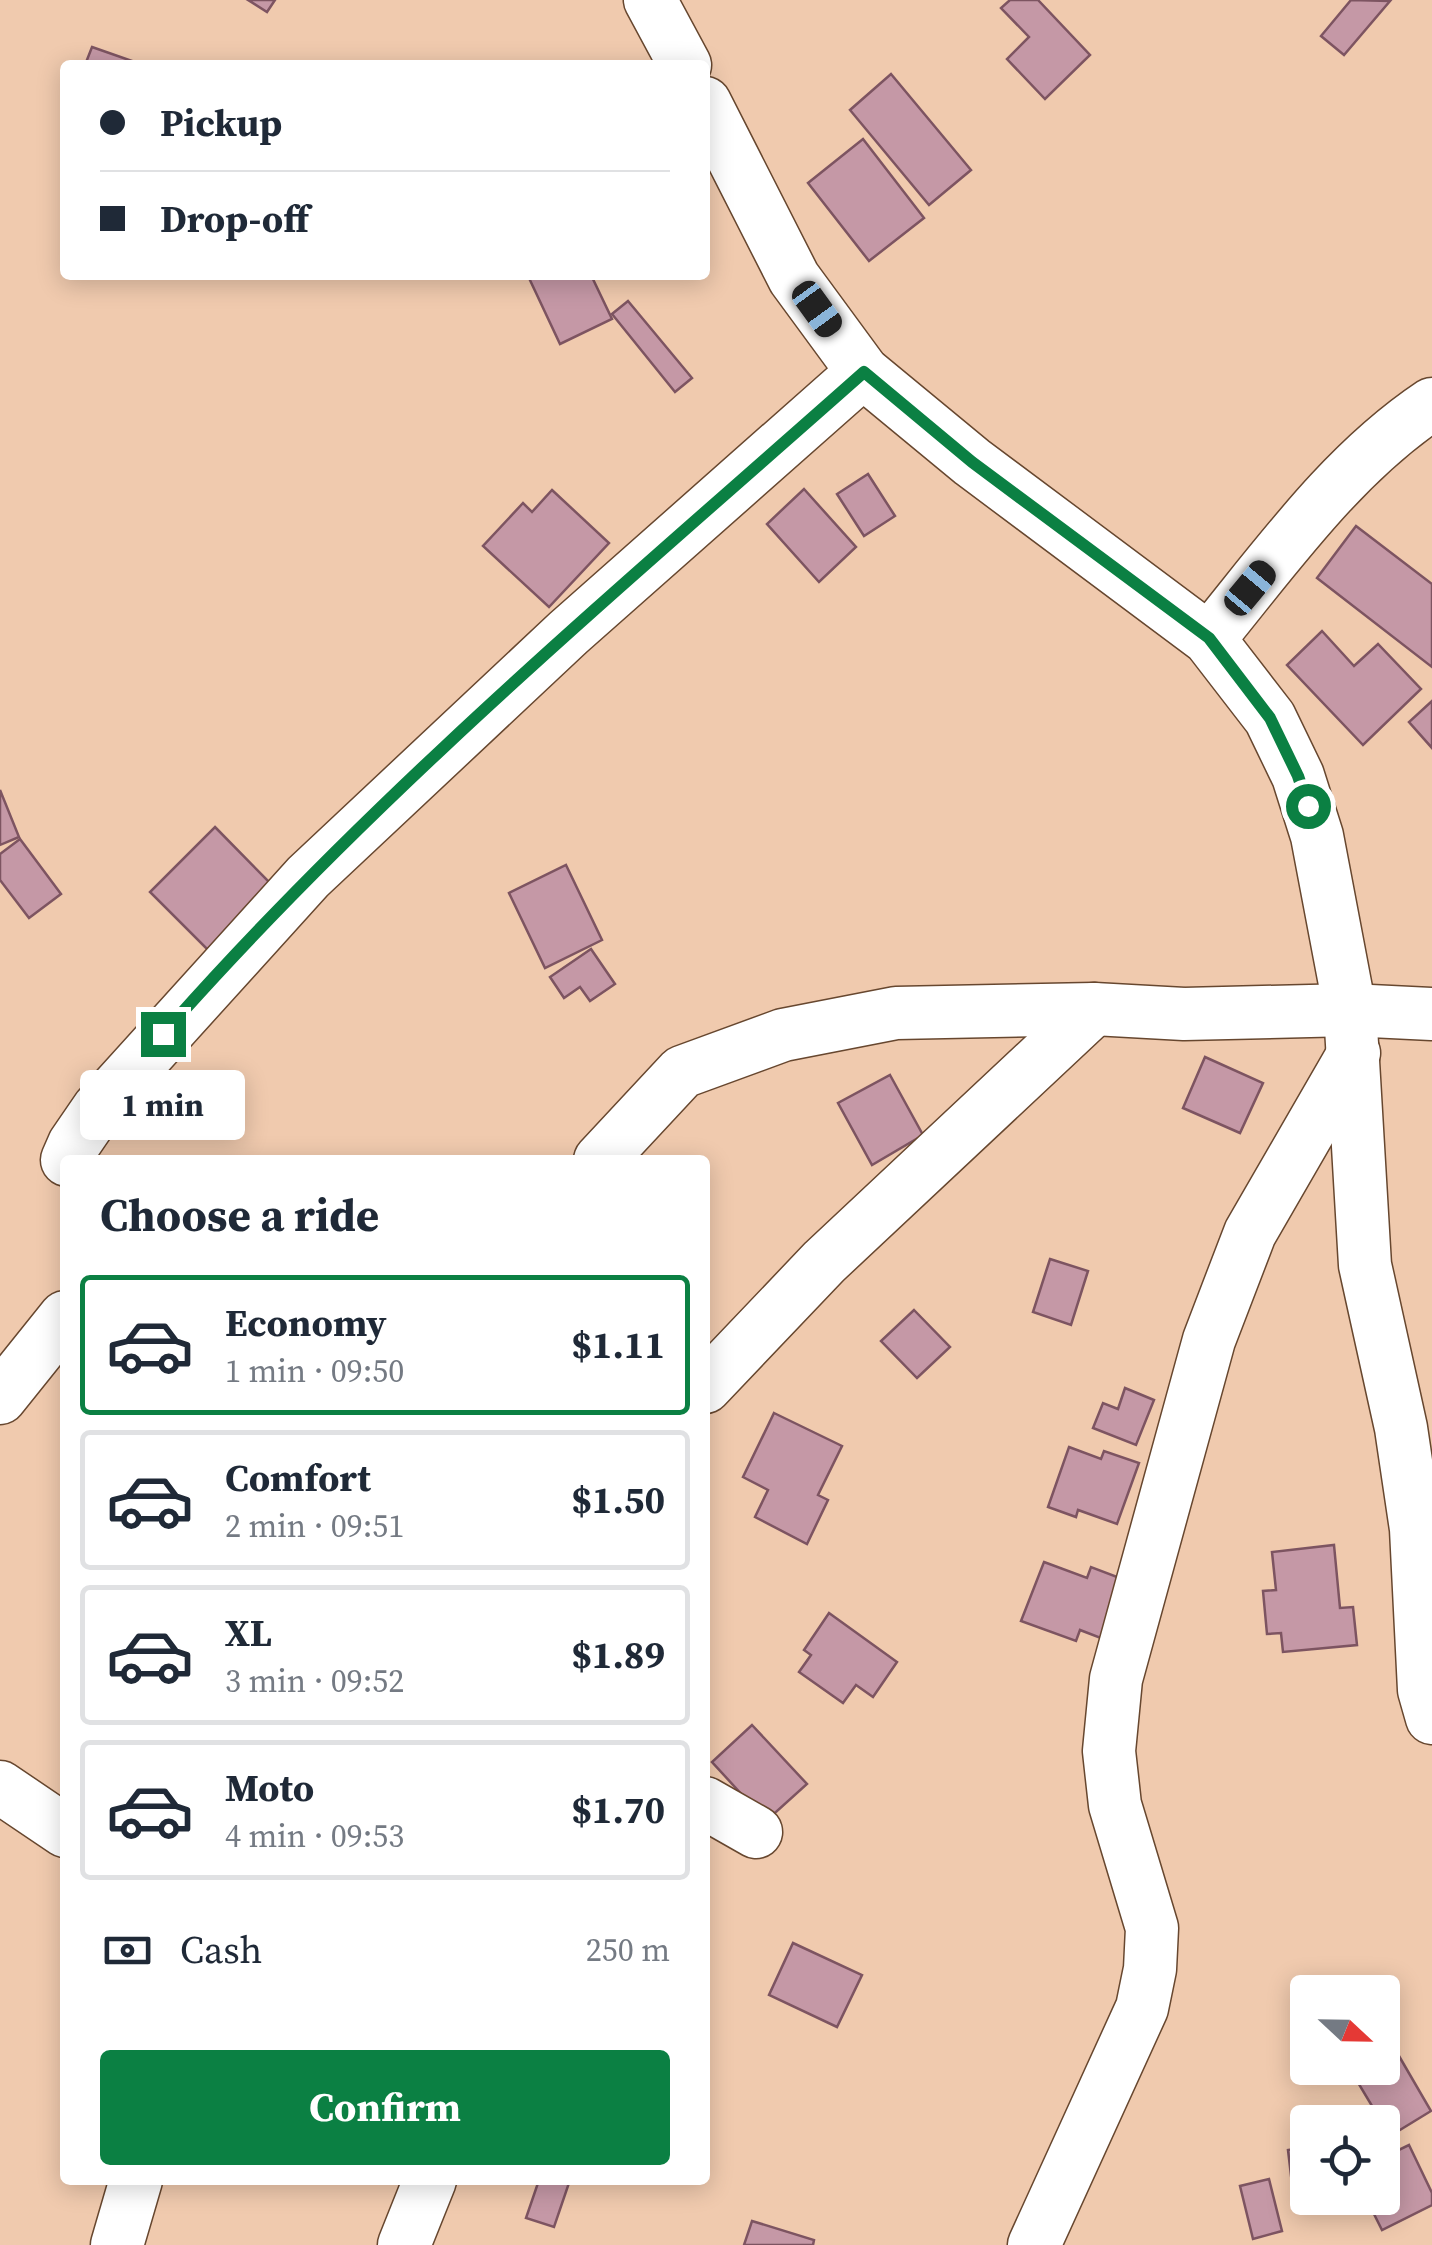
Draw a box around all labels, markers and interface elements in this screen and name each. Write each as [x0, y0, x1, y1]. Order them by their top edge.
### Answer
text: Pickup [160, 97, 282, 149]
text: Drop-off [160, 193, 309, 245]
car [787, 276, 847, 342]
car [1219, 555, 1281, 621]
route start [1286, 784, 1331, 829]
route end [141, 1012, 186, 1057]
callout: 1 min [80, 1069, 246, 1139]
text: 1 min [121, 1083, 204, 1127]
text: Choose a ride [100, 1184, 379, 1246]
text: Economy [225, 1297, 387, 1349]
icon: car [105, 1300, 195, 1390]
text: $1.11 [571, 1319, 665, 1371]
text: 1 min · 09:50 [225, 1349, 404, 1393]
text: Comfort [225, 1452, 371, 1504]
icon: car [105, 1455, 195, 1545]
text: $1.50 [571, 1474, 665, 1526]
text: 2 min · 09:51 [225, 1504, 404, 1548]
text: XL [225, 1607, 272, 1659]
icon: car [105, 1610, 195, 1700]
text: $1.89 [571, 1629, 665, 1681]
text: 3 min · 09:52 [225, 1659, 404, 1703]
text: Moto [225, 1762, 314, 1814]
icon: car [105, 1765, 195, 1855]
text: $1.70 [571, 1784, 665, 1836]
text: 4 min · 09:53 [225, 1814, 404, 1858]
icon: cash [100, 1923, 155, 1978]
text: Cash [180, 1924, 262, 1976]
text: 250 m [586, 1928, 670, 1972]
north arrow [1290, 1975, 1400, 2085]
map controls [1290, 1975, 1400, 2215]
button: Confirm [100, 2050, 670, 2165]
button: locate [1290, 2105, 1400, 2215]

